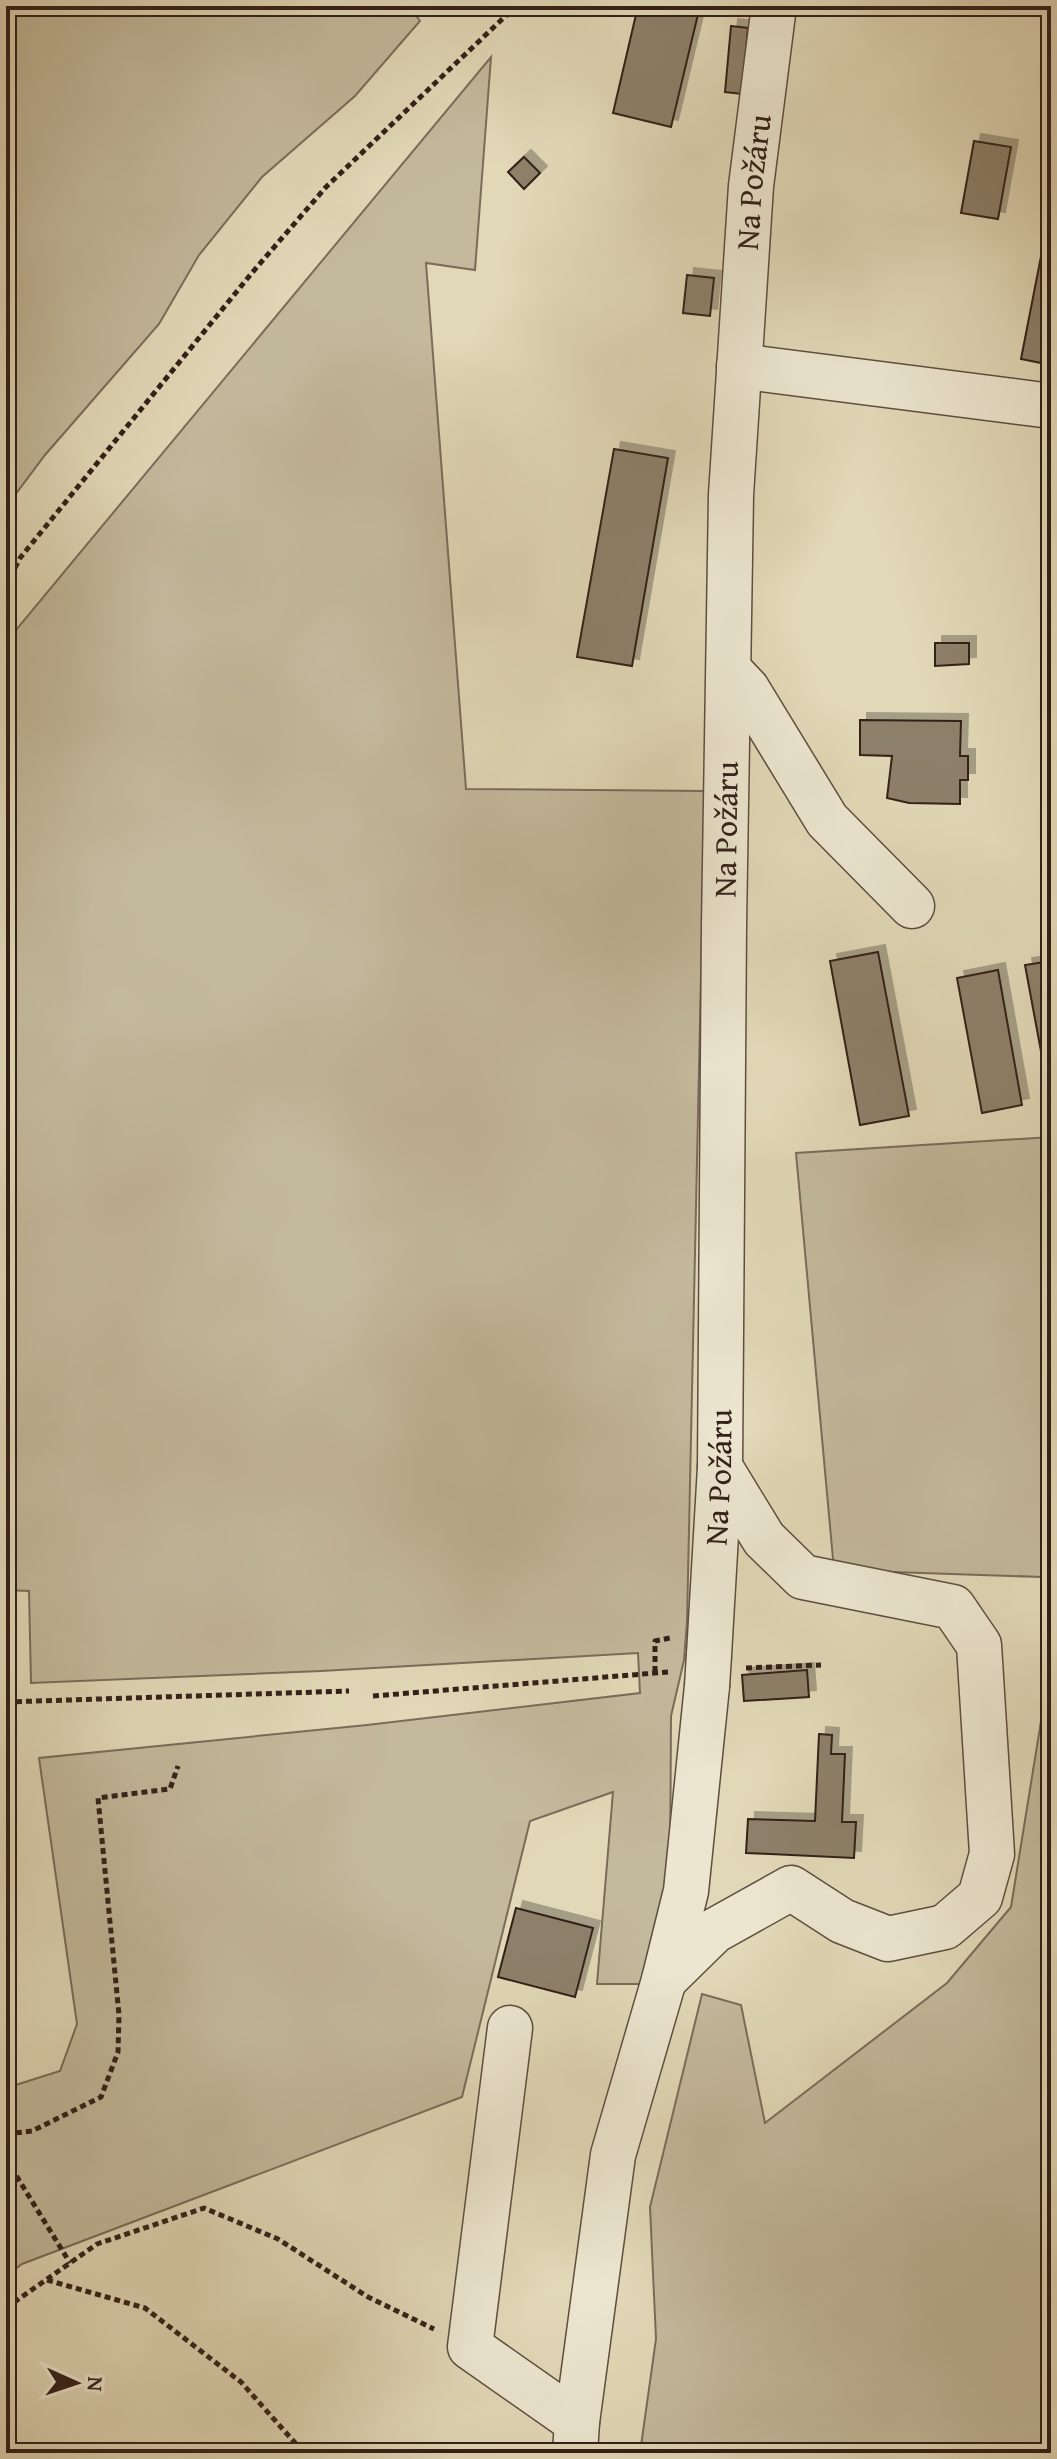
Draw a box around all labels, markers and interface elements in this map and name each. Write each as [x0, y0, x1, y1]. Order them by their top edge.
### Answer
street label: Na Požáru [723, 111, 783, 252]
street label: Na Požáru [700, 760, 750, 898]
street label: Na Požáru [691, 1408, 743, 1547]
north arrow [36, 2343, 116, 2423]
text: N [80, 2376, 112, 2393]

